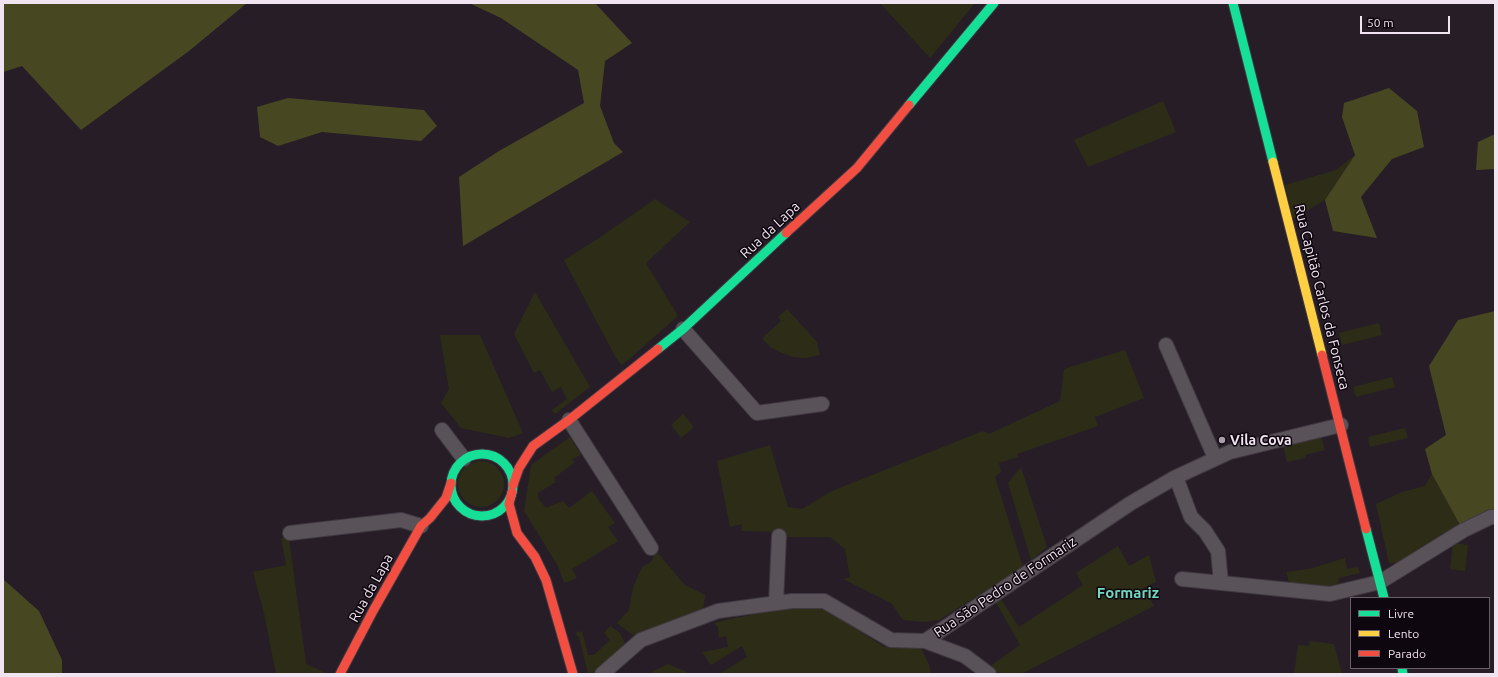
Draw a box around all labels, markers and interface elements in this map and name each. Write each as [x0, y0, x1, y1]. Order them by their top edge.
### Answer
scale bar [1362, 8, 1452, 34]
text: 50 m [1367, 16, 1394, 29]
street label: Rua da Lapa [737, 198, 803, 262]
street label: Rua Capitão Carlos da Fonseca [1291, 203, 1353, 391]
place label: Vila Cova [1230, 432, 1292, 448]
marker: Vila Cova [1217, 435, 1227, 445]
street label: Rua São Pedro de Formariz [931, 533, 1079, 641]
street label: Rua da Lapa [345, 551, 397, 625]
district label: Formariz [1097, 584, 1159, 602]
legend [1350, 597, 1490, 669]
text: Livre [1388, 607, 1414, 620]
text: Lento [1388, 627, 1419, 640]
text: Parado [1388, 647, 1426, 660]

